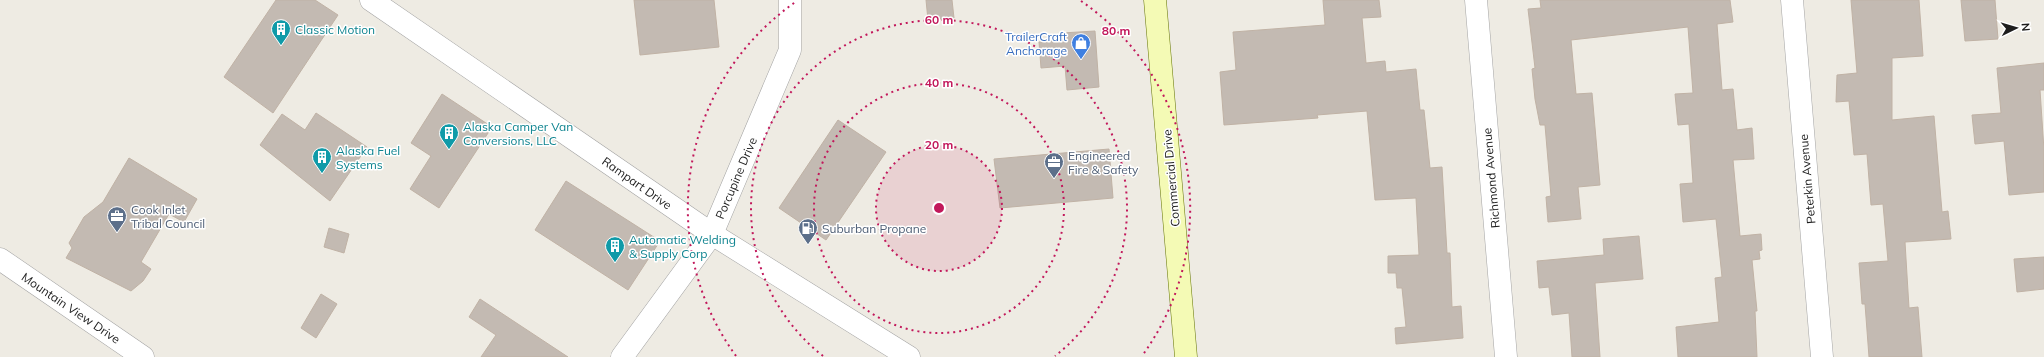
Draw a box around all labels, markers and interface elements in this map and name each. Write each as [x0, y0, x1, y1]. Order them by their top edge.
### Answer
north arrow [1996, 8, 2036, 48]
text: 60 m [925, 12, 953, 27]
building icon: Classic Motion [270, 18, 292, 46]
place label: Classic Motion [295, 22, 375, 37]
text: N [2019, 22, 2033, 32]
text: 80 m [1102, 23, 1130, 38]
place label: TrailerCraft Anchorage [1005, 29, 1067, 58]
shop icon: TrailerCraft Anchorage [1070, 32, 1092, 60]
text: 40 m [925, 75, 953, 90]
place label: Alaska Camper Van Conversions, LLC [463, 119, 573, 148]
building icon: Alaska Camper Van Conversions, LLC [438, 122, 460, 150]
street label: Richmond Avenue [1479, 127, 1503, 229]
street label: Commercial Drive [1159, 129, 1183, 227]
street label: Peterkin Avenue [1796, 133, 1818, 225]
street label: Porcupine Drive [712, 135, 760, 221]
text: 20 m [925, 137, 953, 152]
place label: Alaska Fuel Systems [336, 143, 400, 172]
building icon: Alaska Fuel Systems [311, 146, 333, 174]
place label: Engineered Fire & Safety [1068, 148, 1139, 177]
office icon: Engineered Fire & Safety [1043, 151, 1065, 179]
street label: Rampart Drive [599, 154, 675, 212]
centre of rings [932, 201, 946, 215]
place label: Cook Inlet Tribal Council [131, 202, 205, 231]
office icon: Cook Inlet Tribal Council [106, 205, 128, 233]
fuel station icon: Suburban Propane [797, 217, 819, 245]
place label: Suburban Propane [822, 221, 926, 236]
place label: Automatic Welding & Supply Corp [629, 232, 736, 261]
building icon: Automatic Welding & Supply Corp [604, 235, 626, 263]
street label: Mountain View Drive [19, 269, 123, 347]

